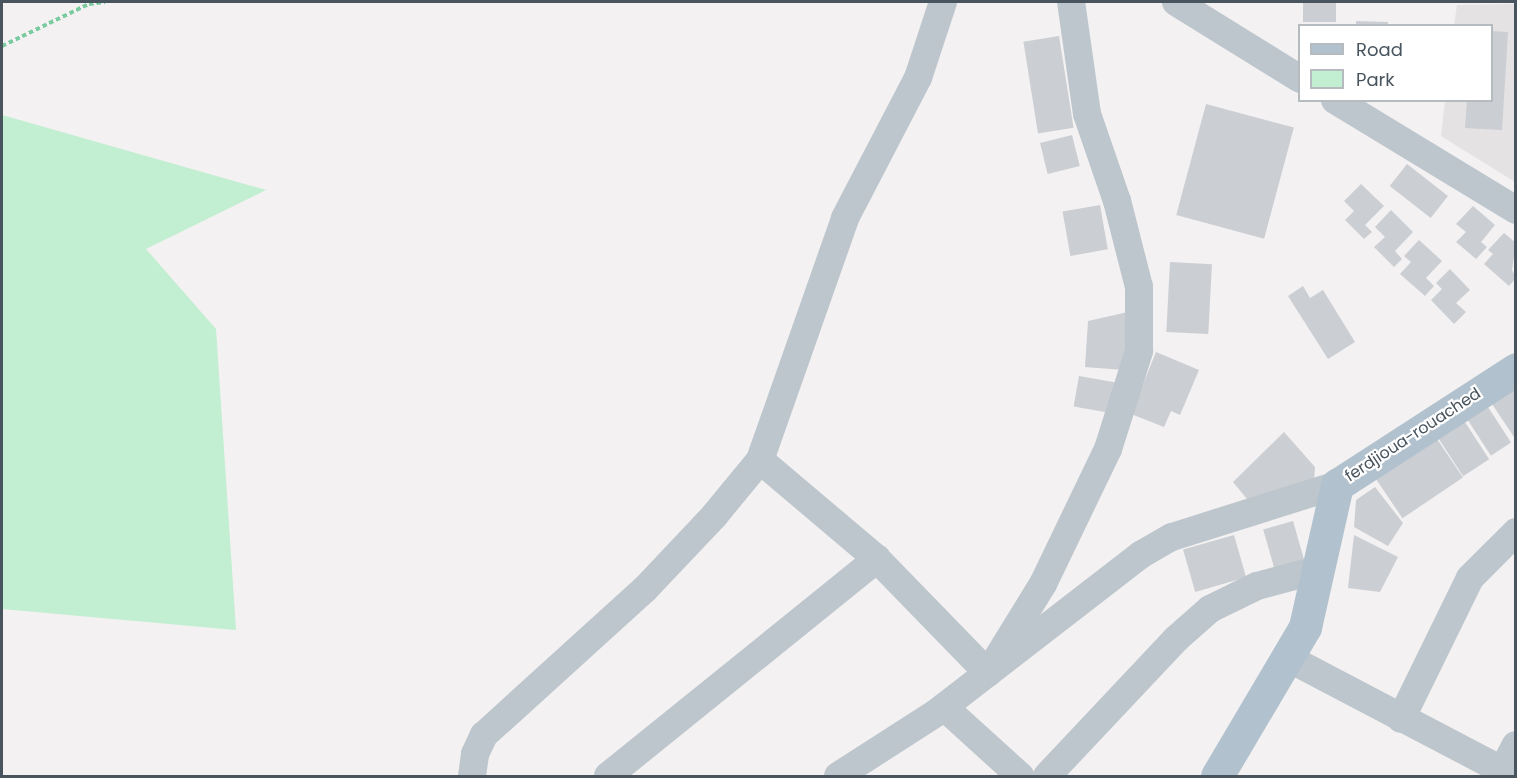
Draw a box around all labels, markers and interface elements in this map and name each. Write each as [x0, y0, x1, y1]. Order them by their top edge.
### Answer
legend [1298, 24, 1493, 102]
text: Road [1356, 37, 1403, 62]
text: Park [1356, 67, 1395, 92]
street label: ferdjioua-rouached [1342, 384, 1484, 486]

